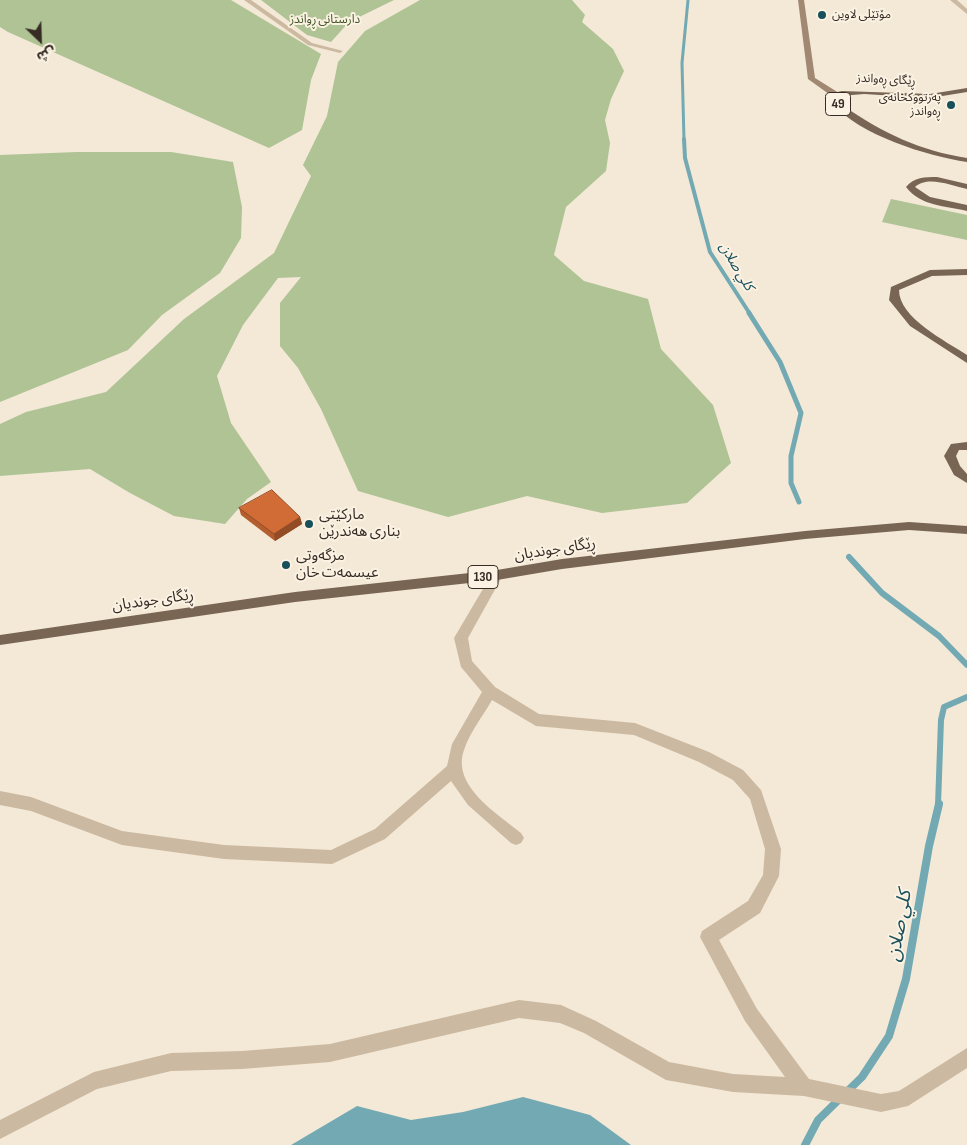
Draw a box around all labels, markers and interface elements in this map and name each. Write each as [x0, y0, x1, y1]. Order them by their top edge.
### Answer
place label: مۆتێلی لاوین [832, 8, 891, 22]
marker: مۆتێلی لاوین [816, 9, 828, 21]
park label: دارستانی ڕواندز [290, 13, 360, 27]
north arrow [15, 15, 65, 65]
text: ش [34, 42, 59, 66]
street label: ڕێگای ڕەواندز [856, 71, 916, 89]
place label: پەرتووکخانەی ڕەواندز [879, 91, 941, 119]
road number: 49 [826, 92, 850, 116]
marker: پەرتووکخانەی ڕەواندز [945, 99, 957, 111]
water label: كلي صلان [715, 240, 757, 294]
place label: مارکێتی بناری هەندرێن [319, 506, 400, 541]
marker: مارکێتی بناری هەندرێن [303, 518, 315, 530]
street label: ڕێگای جوندیان [513, 535, 597, 565]
place label: مزگەوتی عیسمەت خان [296, 547, 379, 582]
marker: مزگەوتی عیسمەت خان [280, 559, 292, 571]
road number: 130 [468, 566, 498, 588]
street label: ڕێگای جوندیان [111, 586, 195, 616]
water label: كلي صلان [883, 889, 917, 963]

